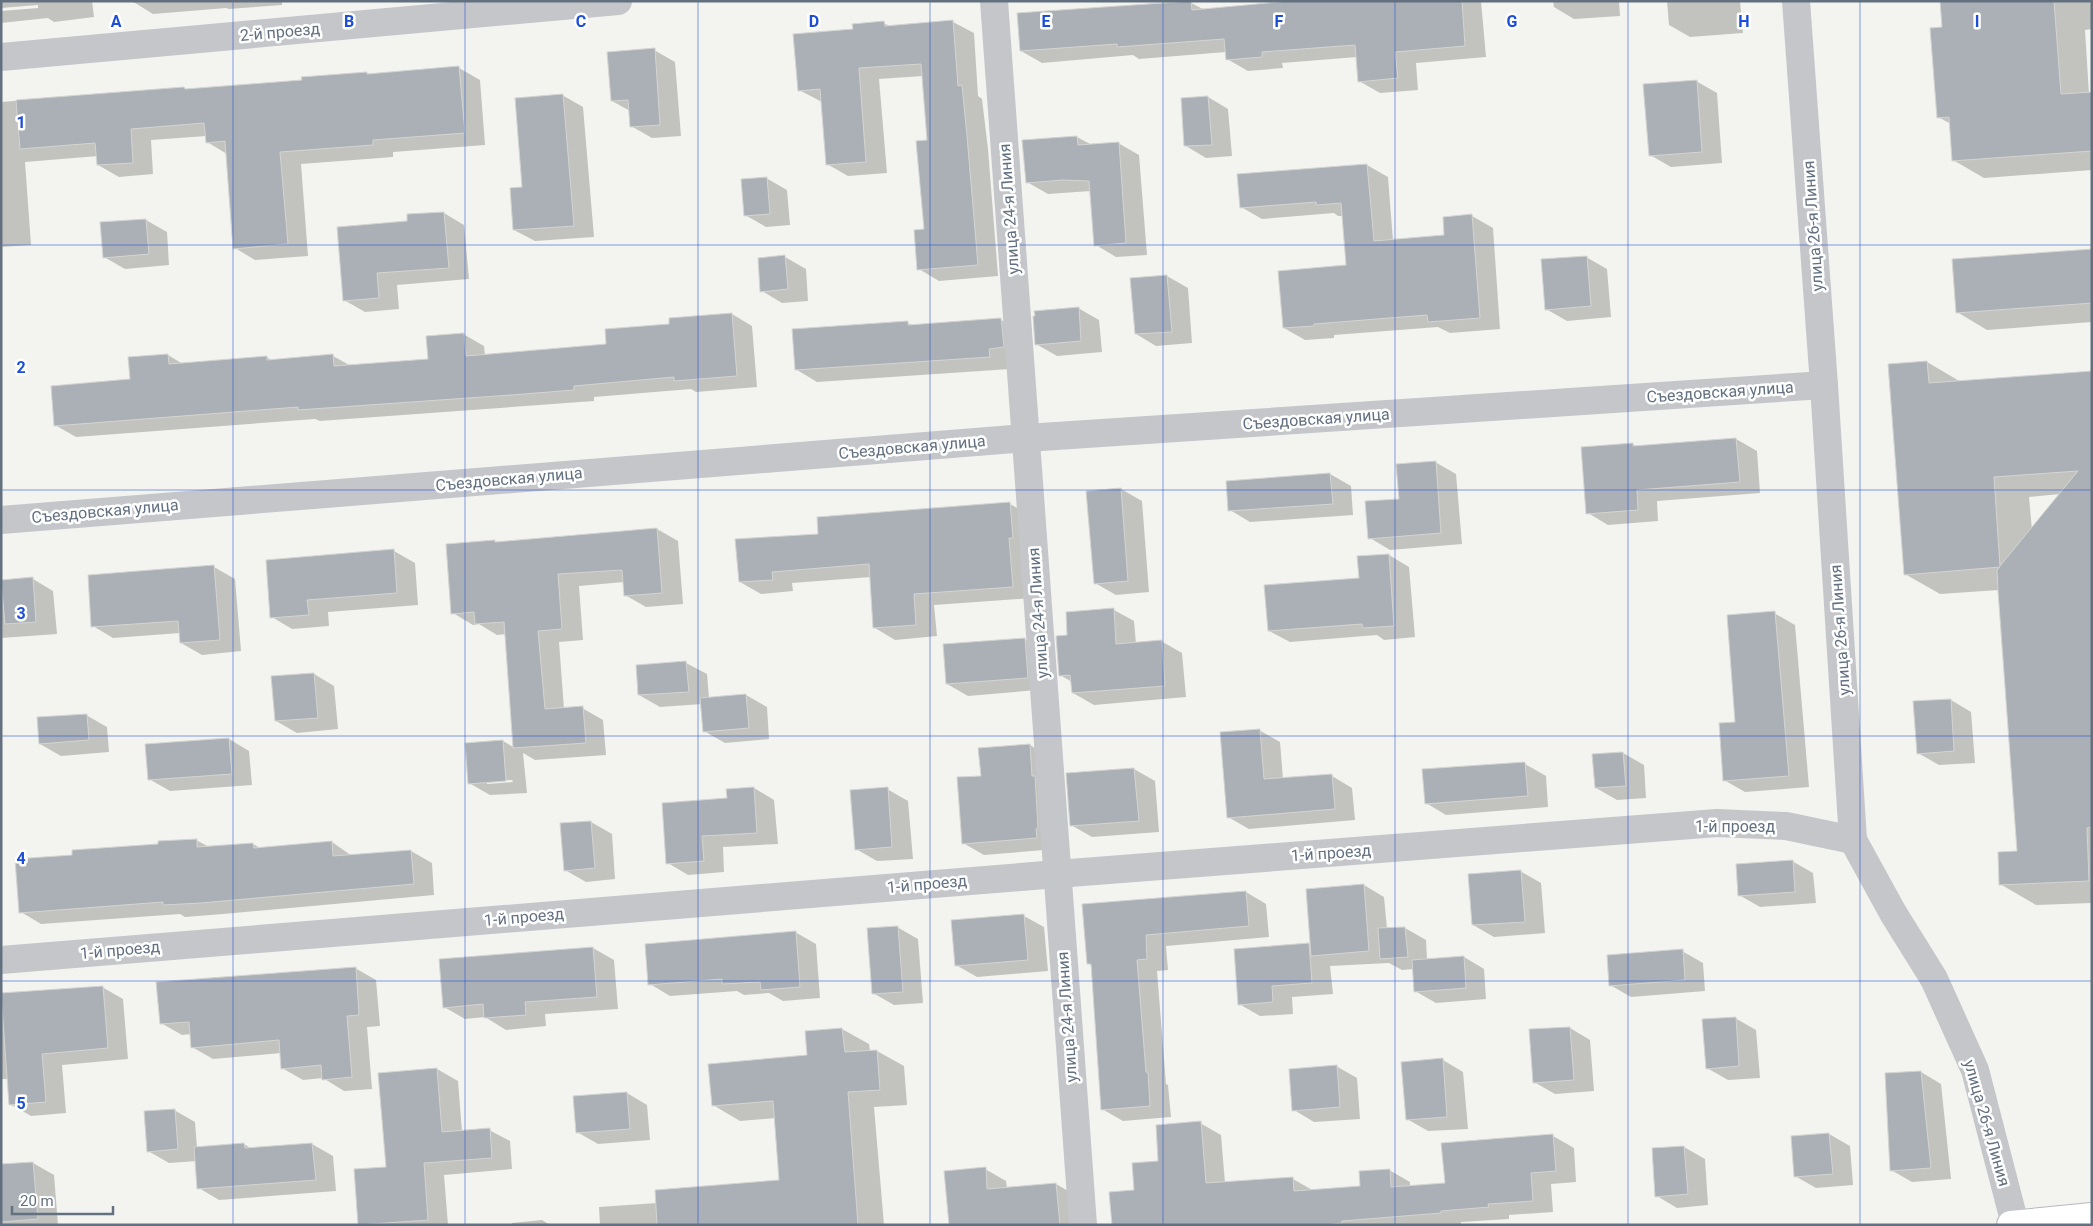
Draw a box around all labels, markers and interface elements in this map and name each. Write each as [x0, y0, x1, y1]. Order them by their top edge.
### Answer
text: A [111, 12, 122, 31]
text: B [344, 12, 354, 31]
text: C [576, 12, 586, 31]
text: D [809, 12, 819, 31]
text: E [1042, 12, 1051, 31]
text: F [1275, 12, 1284, 31]
text: G [1507, 12, 1518, 31]
text: H [1738, 12, 1750, 31]
text: I [1975, 12, 1979, 31]
street label: 2-й проезд [239, 19, 321, 45]
text: 1 [16, 113, 26, 132]
street label: улица 24-я Линия [995, 143, 1023, 275]
street label: улица 26-я Линия [1799, 160, 1827, 292]
text: 2 [16, 358, 26, 377]
street label: Съездовская улица [1646, 377, 1794, 407]
street label: Съездовская улица [1242, 404, 1390, 434]
street label: Съездовская улица [838, 431, 986, 463]
street label: Съездовская улица [435, 463, 583, 495]
street label: Съездовская улица [31, 495, 179, 527]
street label: улица 24-я Линия [1024, 547, 1052, 679]
street label: улица 26-я Линия [1826, 564, 1854, 696]
text: 3 [16, 604, 26, 623]
street label: 1-й проезд [1695, 817, 1775, 836]
street label: 1-й проезд [1290, 841, 1372, 865]
text: 4 [16, 849, 26, 868]
street label: 1-й проезд [886, 871, 968, 897]
street label: 1-й проезд [483, 904, 565, 930]
street label: 1-й проезд [79, 937, 161, 963]
street label: улица 24-я Линия [1053, 951, 1081, 1083]
street label: улица 26-я Линия [1960, 1057, 2014, 1189]
text: 5 [16, 1094, 26, 1113]
scale bar [12, 1184, 114, 1216]
text: 20 m [20, 1192, 54, 1210]

